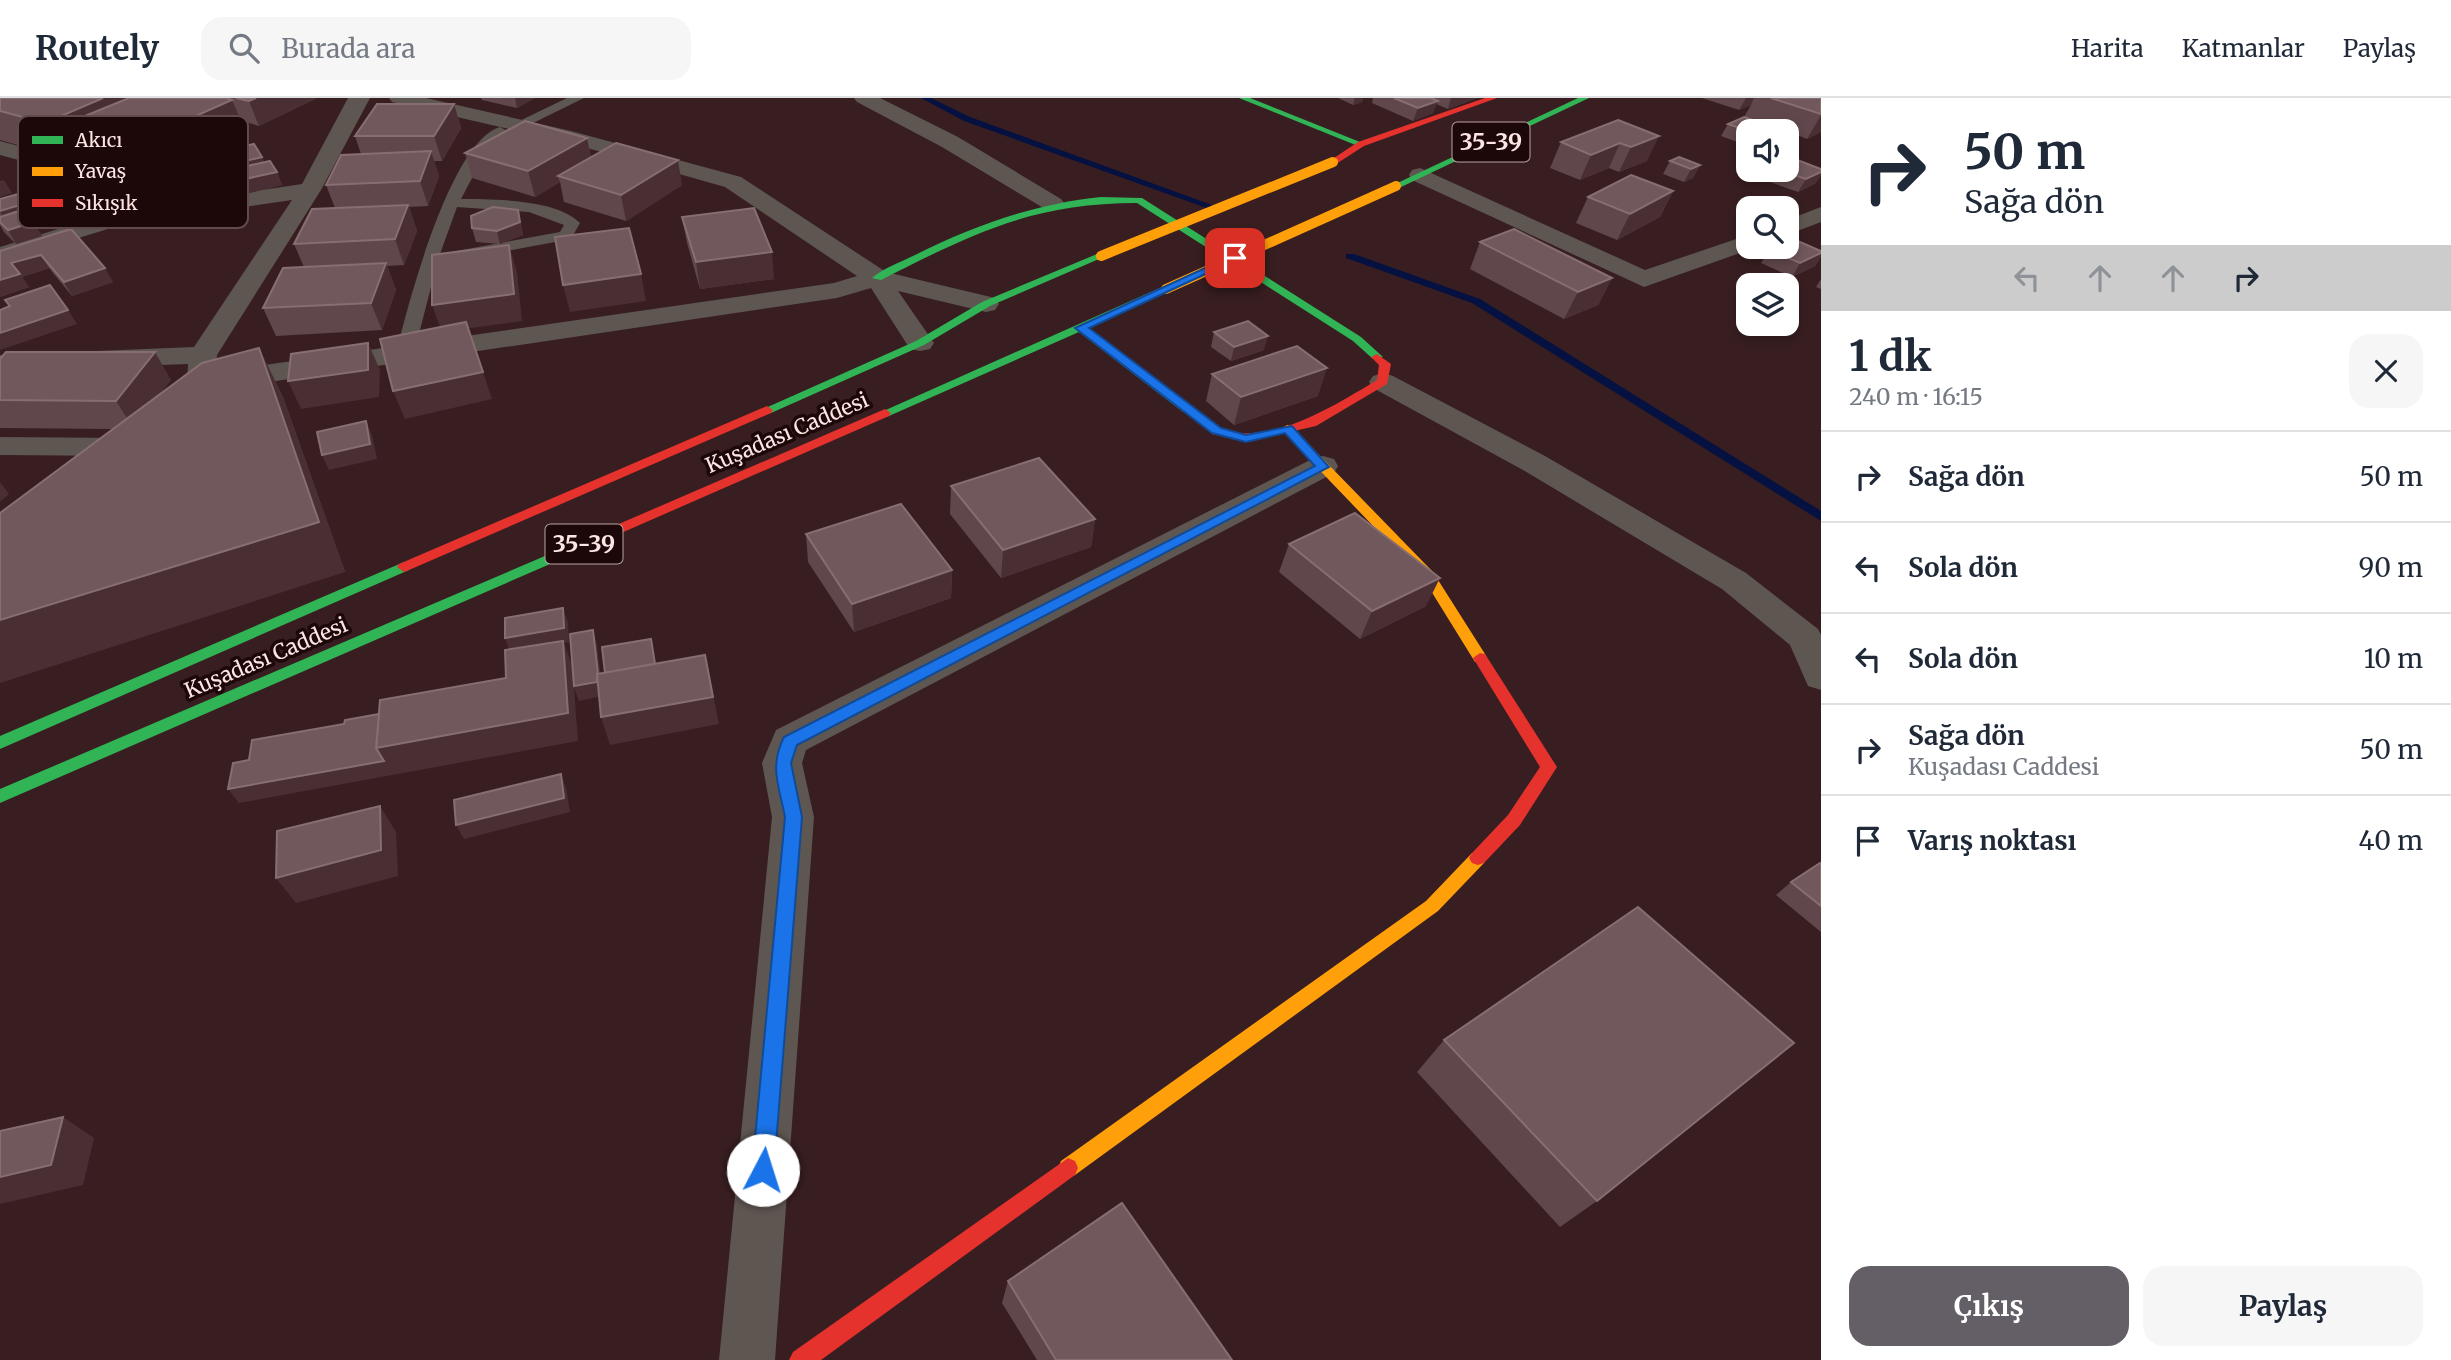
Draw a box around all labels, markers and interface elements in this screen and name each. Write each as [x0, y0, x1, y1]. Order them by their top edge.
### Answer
search box [201, 17, 691, 80]
text: Routely [35, 28, 159, 69]
icon: search [225, 29, 263, 67]
text: Burada ara [281, 32, 416, 65]
text: Harita [2071, 33, 2144, 64]
text: Katmanlar [2182, 33, 2305, 64]
text: Paylaş [2343, 33, 2416, 64]
legend [18, 116, 248, 228]
map controls [1736, 119, 1799, 336]
button: sound [1736, 119, 1799, 182]
text: 50 m [1964, 121, 2085, 182]
road number: 35-39 [1452, 122, 1530, 162]
icon: right [1849, 126, 1940, 217]
text: Akıcı [74, 128, 122, 152]
text: Yavaş [74, 159, 126, 183]
text: Sağa dön [1964, 182, 2104, 222]
text: Sıkışık [75, 191, 138, 215]
button: search [1736, 196, 1799, 259]
pin [1205, 228, 1265, 288]
icon: arrive [1216, 239, 1254, 277]
icon: left [2008, 259, 2046, 297]
icon: ahead [2081, 259, 2119, 297]
icon: ahead [2154, 259, 2192, 297]
icon: right [2227, 259, 2265, 297]
button: layers [1736, 273, 1799, 336]
text: 1 dk [1849, 330, 1931, 382]
button: close [2349, 334, 2423, 408]
text: 240 m · 16:15 [1849, 382, 1983, 411]
street label: Kuşadası Caddesi [701, 386, 873, 479]
icon: right [1849, 458, 1887, 496]
text: Sağa dön [1908, 460, 2025, 493]
text: 50 m [2359, 460, 2423, 493]
road number: 35-39 [546, 524, 622, 564]
icon: left [1849, 549, 1887, 587]
text: Sola dön [1908, 551, 2018, 584]
text: 90 m [2359, 551, 2423, 584]
street label: Kuşadası Caddesi [180, 611, 352, 704]
icon: left [1849, 640, 1887, 678]
text: Sola dön [1908, 642, 2018, 675]
text: 10 m [2364, 642, 2423, 675]
text: Sağa dön [1908, 719, 2025, 752]
icon: right [1849, 731, 1887, 769]
text: 50 m [2359, 733, 2423, 766]
text: Kuşadası Caddesi [1908, 752, 2099, 781]
icon: arrive [1849, 822, 1887, 860]
text: Varış noktası [1908, 824, 2076, 857]
text: 40 m [2359, 824, 2423, 857]
position arrow [726, 1133, 800, 1207]
button: Çıkış [1849, 1266, 2129, 1346]
button: Paylaş [2143, 1266, 2423, 1346]

